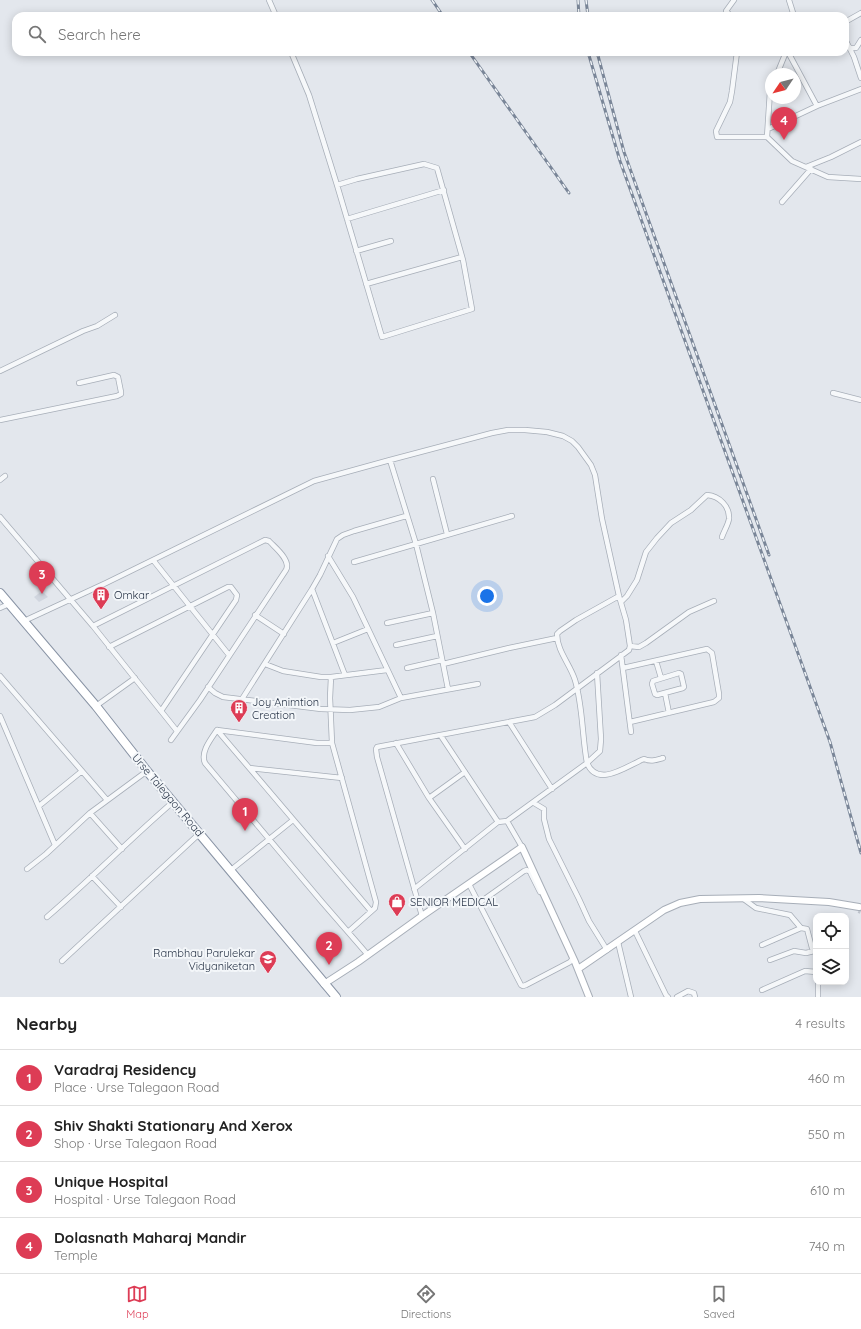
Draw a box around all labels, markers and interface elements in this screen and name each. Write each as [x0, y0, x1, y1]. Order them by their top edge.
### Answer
search box [12, 12, 849, 56]
icon: search [26, 23, 48, 45]
text: Search here [58, 25, 141, 44]
north arrow [765, 68, 801, 104]
pin: 4 [771, 107, 797, 140]
pin: 3 [29, 561, 55, 594]
building icon: Omkar [91, 585, 111, 610]
your location [477, 586, 497, 606]
place label: Omkar [114, 588, 150, 602]
place label: Joy Animtion Creation [252, 695, 319, 722]
building icon: Joy Animtion Creation [229, 698, 249, 723]
street label: Urse Talegaon Road [129, 751, 207, 839]
pin: 1 [232, 798, 258, 831]
shop icon: SENIOR MEDICAL [387, 892, 407, 917]
place label: SENIOR MEDICAL [410, 895, 498, 909]
map controls [813, 913, 849, 985]
button: locate [813, 913, 849, 949]
pin: 2 [316, 932, 342, 965]
place label: Rambhau Parulekar Vidyaniketan [153, 946, 256, 973]
school or university icon: Rambhau Parulekar Vidyaniketan [258, 949, 278, 974]
button: layers [813, 949, 849, 985]
text: Nearby [16, 1013, 77, 1034]
text: 4 results [795, 1015, 845, 1031]
text: Varadraj Residency [54, 1060, 196, 1079]
text: 1 [26, 1070, 32, 1086]
text: 460 m [808, 1070, 845, 1086]
text: Place · Urse Talegaon Road [54, 1079, 219, 1095]
text: Shiv Shakti Stationary And Xerox [54, 1116, 292, 1135]
text: 2 [25, 1126, 33, 1142]
text: 550 m [808, 1126, 845, 1142]
text: Shop · Urse Talegaon Road [54, 1135, 217, 1151]
text: Unique Hospital [54, 1172, 168, 1191]
text: 3 [26, 1182, 32, 1198]
text: 610 m [810, 1182, 845, 1198]
text: Hospital · Urse Talegaon Road [54, 1191, 236, 1207]
text: Dolasnath Maharaj Mandir [54, 1228, 247, 1247]
text: 4 [25, 1238, 33, 1254]
text: 740 m [809, 1238, 845, 1254]
text: Temple [54, 1247, 98, 1263]
tab: Map [126, 1283, 149, 1321]
tab: Directions [401, 1283, 451, 1321]
tab: Saved [703, 1283, 735, 1321]

